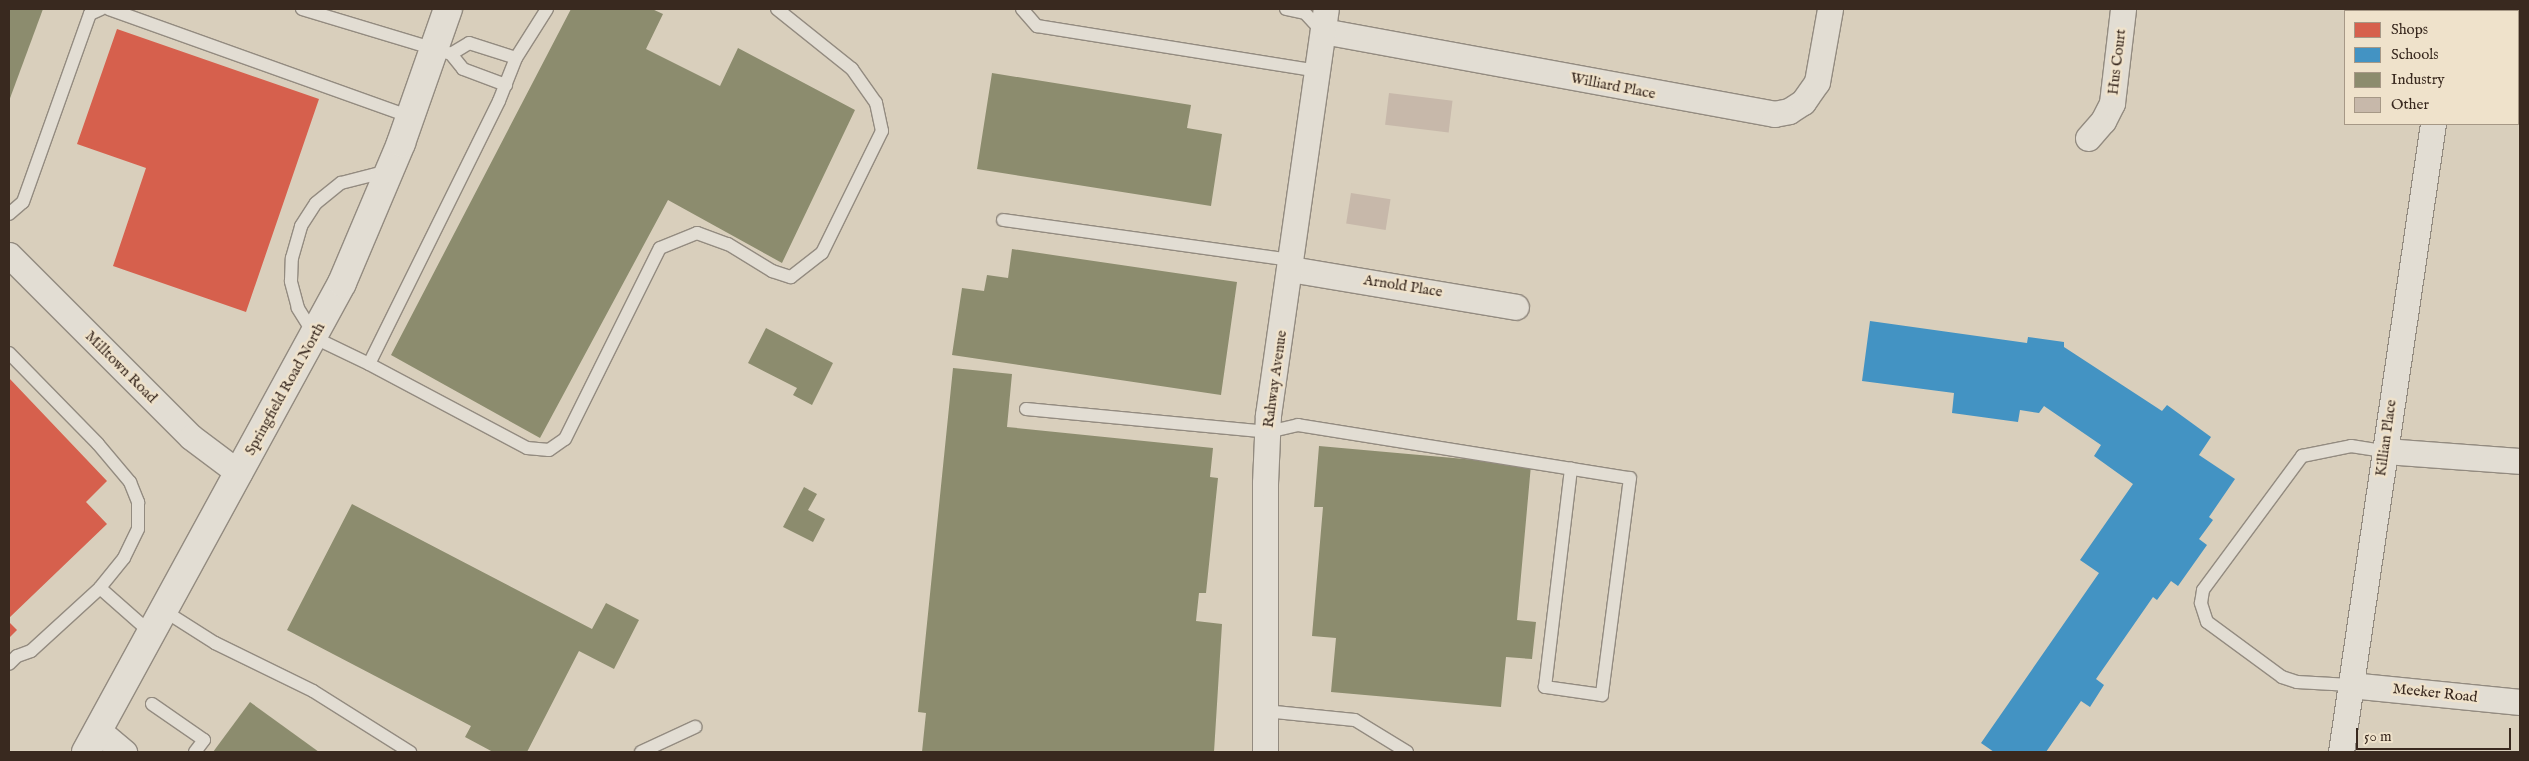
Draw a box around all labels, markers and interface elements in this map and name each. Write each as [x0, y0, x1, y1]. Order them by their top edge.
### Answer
legend [2344, 10, 2519, 125]
text: Shops [2391, 20, 2428, 39]
street label: Hus Court [2104, 28, 2130, 96]
text: Schools [2391, 45, 2439, 64]
street label: Williard Place [1569, 69, 1657, 103]
text: Industry [2391, 70, 2445, 89]
text: Other [2391, 95, 2429, 114]
street label: Arnold Place [1362, 271, 1444, 301]
street label: Springfield Road North [241, 320, 329, 458]
street label: Milltown Road [81, 327, 161, 407]
street label: Rahway Avenue [1259, 329, 1291, 429]
street label: Killian Place [2372, 398, 2400, 478]
street label: Meeker Road [2392, 680, 2478, 706]
scale bar [2359, 718, 2514, 750]
text: 50 m [2364, 727, 2392, 746]

